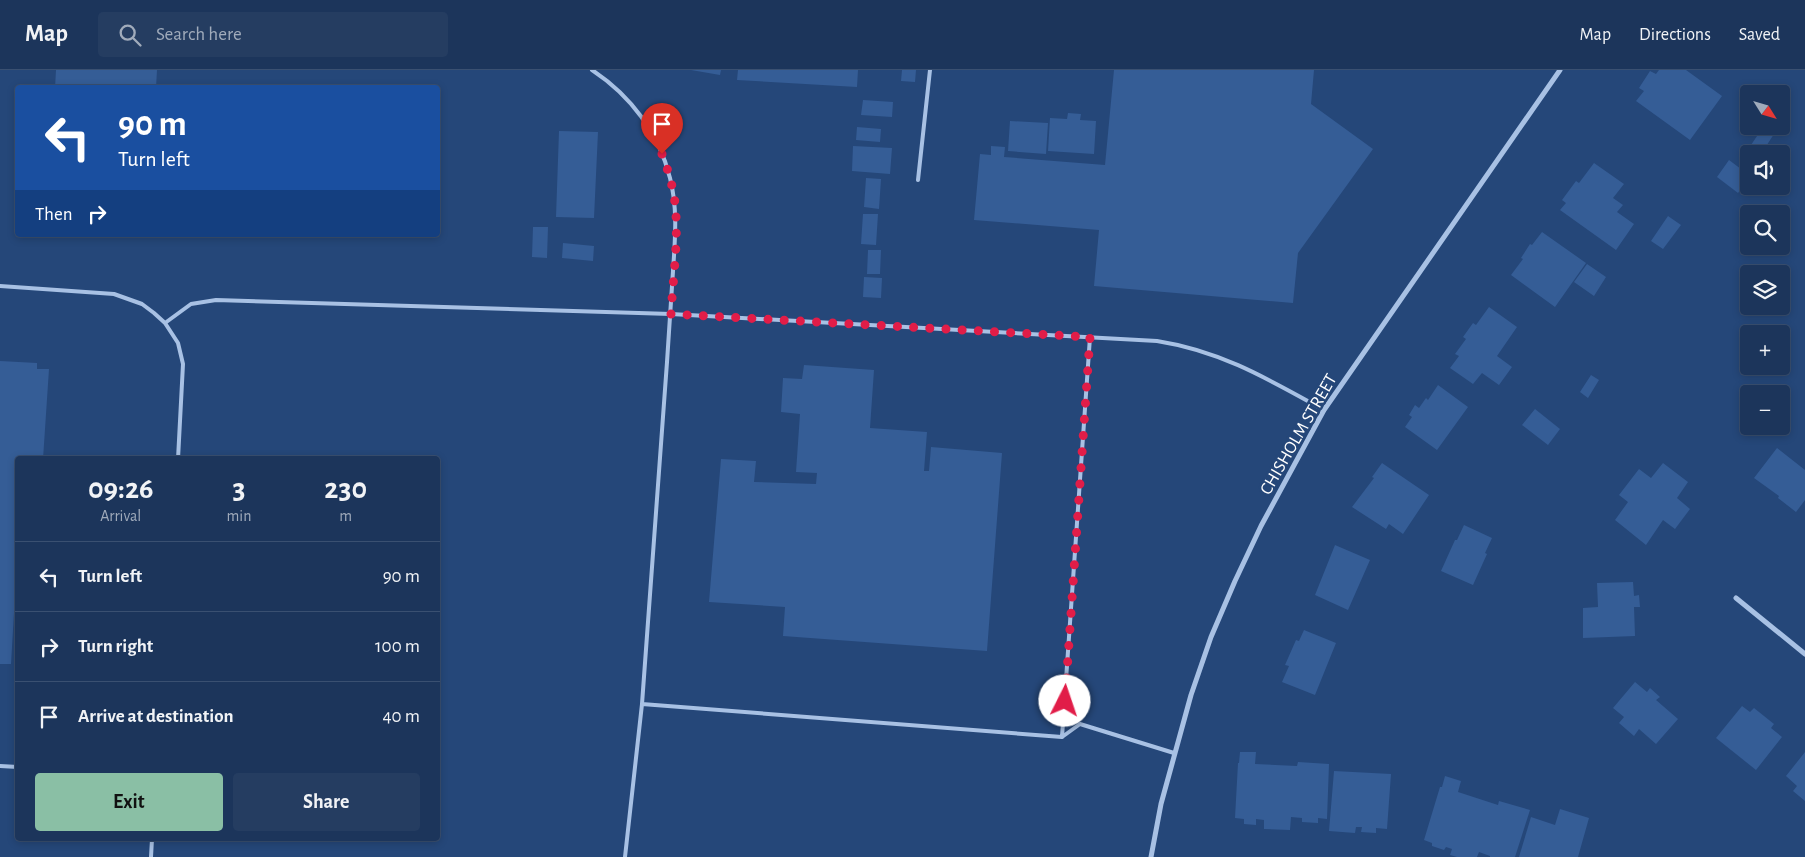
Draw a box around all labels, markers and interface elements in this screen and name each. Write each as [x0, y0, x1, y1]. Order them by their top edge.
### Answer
search box [98, 12, 448, 57]
icon: search [116, 21, 144, 49]
text: Map [25, 22, 68, 46]
text: Search here [156, 25, 242, 44]
text: Map [1580, 26, 1611, 44]
text: Directions [1639, 26, 1711, 44]
text: Saved [1739, 26, 1780, 44]
north arrow [1740, 85, 1790, 135]
map controls [1740, 85, 1790, 435]
pin [641, 103, 683, 154]
icon: left [35, 105, 100, 170]
text: 90 m [118, 107, 187, 142]
icon: arrive [648, 110, 676, 138]
button: sound [1740, 145, 1790, 195]
text: Turn left [118, 148, 190, 170]
icon: right [83, 200, 111, 228]
text: Then [35, 205, 73, 224]
button: search [1740, 205, 1790, 255]
button: layers [1740, 265, 1790, 315]
button: + [1740, 325, 1790, 375]
street label: CHISHOLM STREET [1257, 371, 1341, 498]
button: − [1740, 385, 1790, 435]
text: 09:26 [88, 474, 154, 504]
text: 3 [232, 474, 245, 504]
text: 230 [324, 474, 367, 504]
text: Arrival [100, 508, 141, 524]
text: min [226, 508, 251, 524]
text: m [339, 508, 352, 524]
icon: left [35, 563, 63, 591]
text: Turn left [78, 567, 142, 586]
text: 90 m [383, 567, 420, 586]
icon: right [35, 633, 63, 661]
text: Turn right [78, 637, 153, 656]
text: 100 m [375, 637, 420, 656]
position arrow [1038, 674, 1090, 726]
icon: arrive [35, 703, 63, 731]
text: Arrive at destination [78, 707, 234, 726]
text: 40 m [382, 707, 420, 726]
button: Exit [35, 773, 223, 831]
button: Share [233, 773, 420, 831]

